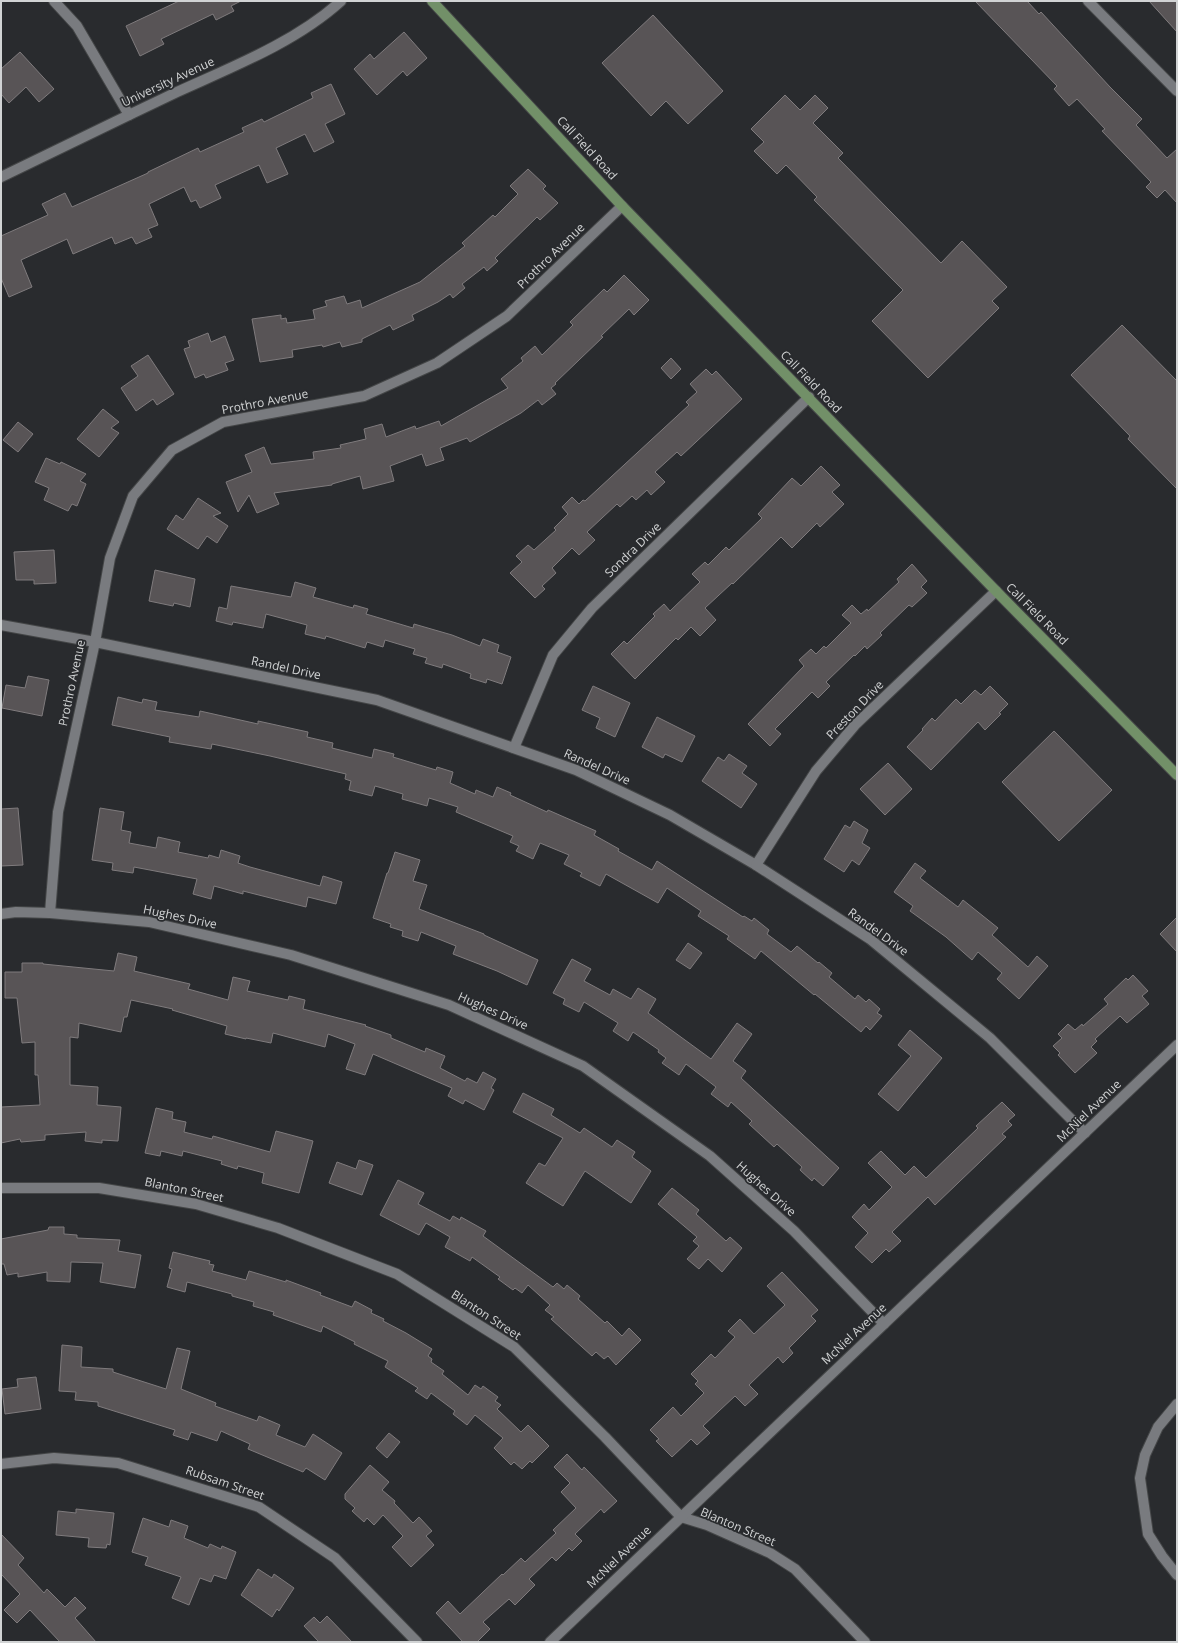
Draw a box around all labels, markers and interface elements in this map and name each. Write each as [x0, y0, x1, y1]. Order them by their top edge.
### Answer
street label: University Avenue [119, 52, 217, 111]
street label: Call Field Road [553, 112, 621, 183]
street label: Prothro Avenue [513, 219, 588, 292]
street label: Call Field Road [777, 346, 846, 417]
street label: Prothro Avenue [220, 385, 310, 418]
street label: Sondra Drive [601, 518, 665, 581]
street label: Call Field Road [1003, 579, 1072, 648]
street label: Prothro Avenue [54, 638, 89, 728]
street label: Randel Drive [250, 652, 323, 683]
street label: Preston Drive [822, 676, 887, 743]
street label: Randel Drive [561, 744, 633, 789]
street label: Hughes Drive [142, 900, 219, 933]
street label: Randel Drive [845, 904, 912, 959]
street label: Hughes Drive [455, 988, 531, 1034]
street label: McNiel Avenue [1053, 1075, 1125, 1146]
street label: Hughes Drive [733, 1157, 800, 1220]
street label: Blanton Street [143, 1173, 225, 1206]
street label: Blanton Street [448, 1286, 525, 1344]
street label: McNiel Avenue [817, 1299, 890, 1368]
street label: Rubsam Street [184, 1461, 267, 1504]
street label: Blanton Street [698, 1503, 778, 1550]
street label: McNiel Avenue [583, 1521, 655, 1592]

